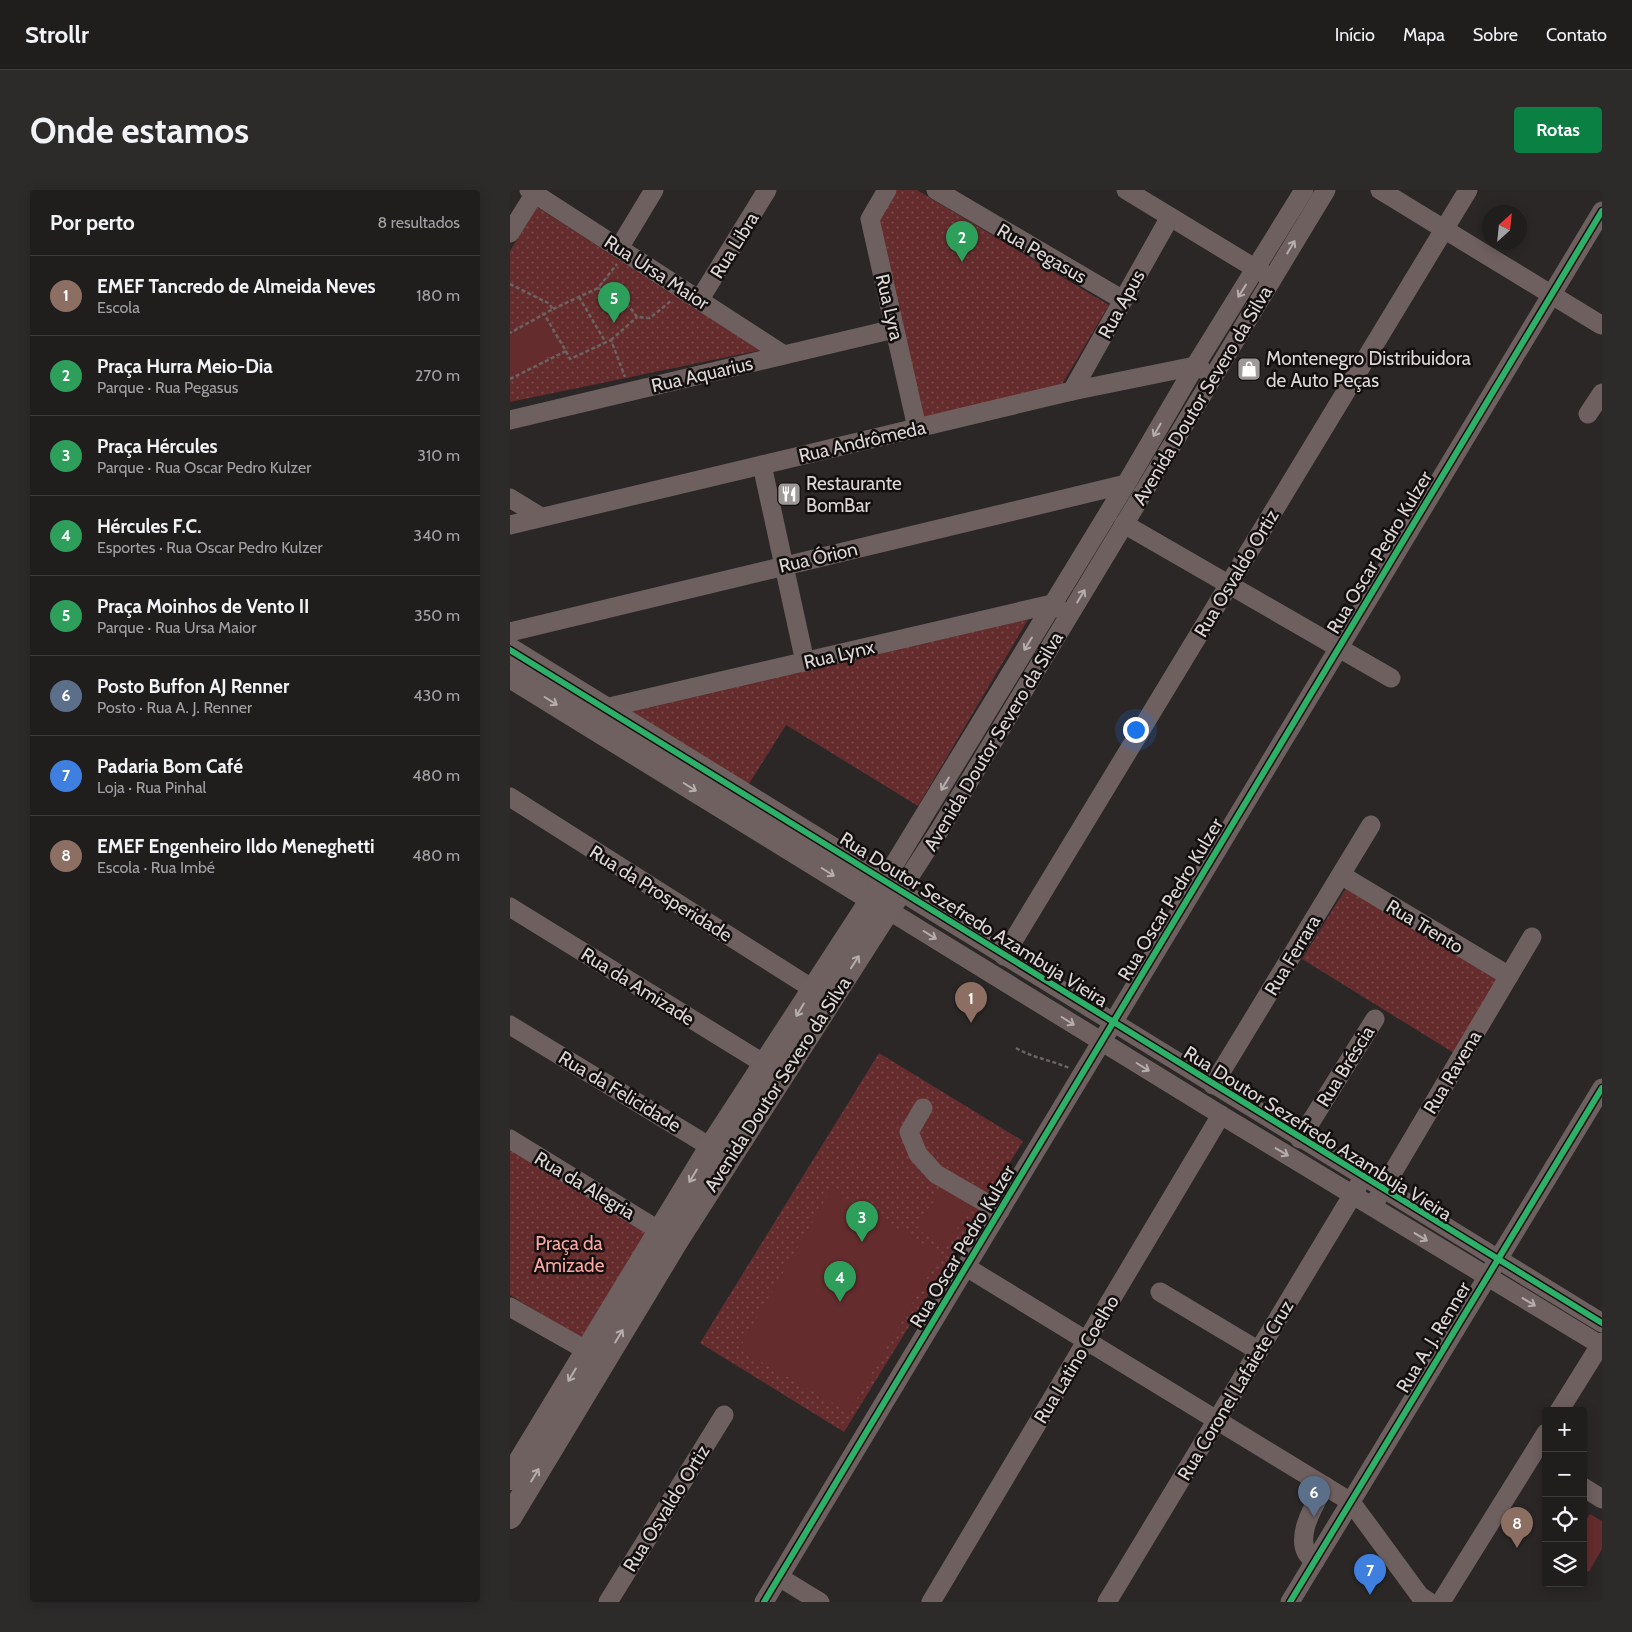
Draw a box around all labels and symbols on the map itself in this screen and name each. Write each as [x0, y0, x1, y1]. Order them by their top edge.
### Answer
north arrow [1482, 205, 1527, 250]
street label: Rua Libra [705, 208, 764, 283]
street label: Rua Pegasus [993, 219, 1091, 288]
pin: 2 [946, 221, 978, 262]
street label: Rua Ursa Maior [600, 230, 713, 315]
one-way arrow [1287, 241, 1297, 255]
street label: Rua Apus [1093, 266, 1150, 342]
street label: Rua Lyra [871, 272, 908, 342]
pin: 5 [598, 282, 630, 323]
street label: Avenida Doutor Severo da Silva [1128, 282, 1277, 509]
one-way arrow [1236, 284, 1246, 298]
place label: Montenegro Distribuidora de Auto Peças [1266, 347, 1471, 392]
street label: Rua Aquarius [649, 352, 755, 397]
shop icon: Montenegro Distribuidora de Auto Peças [1236, 356, 1262, 382]
street label: Rua Andrômeda [796, 416, 928, 467]
one-way arrow [1152, 423, 1162, 437]
street label: Rua Oscar Pedro Kulzer [1322, 467, 1437, 638]
place label: Restaurante BomBar [806, 472, 902, 517]
restaurant icon: Restaurante BomBar [776, 481, 802, 507]
street label: Rua Osvaldo Ortiz [1189, 505, 1284, 641]
street label: Rua Órion [776, 536, 860, 578]
one-way arrow [1076, 589, 1086, 603]
street label: Avenida Doutor Severo da Silva [919, 628, 1068, 855]
street label: Rua Lynx [801, 635, 877, 674]
one-way arrow [1023, 637, 1033, 651]
one-way arrow [544, 697, 558, 707]
your location [1123, 717, 1149, 743]
one-way arrow [939, 776, 949, 790]
one-way arrow [682, 782, 696, 792]
street label: Rua Oscar Pedro Kulzer [1113, 814, 1228, 985]
street label: Rua Doutor Sezefredo Azambuja Vieira [835, 827, 1112, 1012]
street label: Rua da Prosperidade [585, 840, 736, 947]
one-way arrow [820, 868, 834, 878]
street label: Rua Trento [1382, 894, 1467, 958]
street label: Rua Ferrara [1260, 911, 1325, 999]
one-way arrow [922, 931, 936, 941]
street label: Rua da Amizade [577, 942, 699, 1031]
one-way arrow [850, 955, 860, 969]
street label: Avenida Doutor Severo da Silva [699, 973, 856, 1196]
pin: 1 [955, 982, 987, 1023]
one-way arrow [794, 1002, 804, 1016]
one-way arrow [1061, 1015, 1075, 1026]
street label: Rua Bréscia [1312, 1022, 1379, 1111]
street label: Rua Ravena [1419, 1026, 1486, 1118]
street label: Rua Doutor Sezefredo Azambuja Vieira [1179, 1041, 1456, 1226]
street label: Rua da Felicidade [554, 1046, 685, 1137]
one-way arrow [1136, 1063, 1150, 1073]
street label: Rua da Alegria [530, 1147, 639, 1224]
one-way arrow [1274, 1148, 1288, 1158]
street label: Rua Oscar Pedro Kulzer [905, 1161, 1020, 1332]
one-way arrow [688, 1169, 698, 1183]
pin: 3 [846, 1201, 878, 1242]
park label: Praça da Amizade [534, 1232, 605, 1277]
one-way arrow [1413, 1232, 1427, 1242]
pin: 4 [824, 1261, 856, 1302]
street label: Rua A. J. Renner [1391, 1278, 1476, 1397]
street label: Rua Latino Coelho [1029, 1291, 1124, 1428]
street label: Rua Coronel Lafaiete Cruz [1172, 1296, 1298, 1485]
one-way arrow [1521, 1298, 1536, 1308]
one-way arrow [615, 1330, 625, 1344]
one-way arrow [567, 1367, 577, 1381]
street label: Rua Osvaldo Ortiz [618, 1441, 715, 1576]
one-way arrow [531, 1469, 541, 1483]
pin: 6 [1298, 1476, 1330, 1517]
pin: 8 [1501, 1507, 1533, 1548]
pin: 7 [1354, 1554, 1386, 1595]

